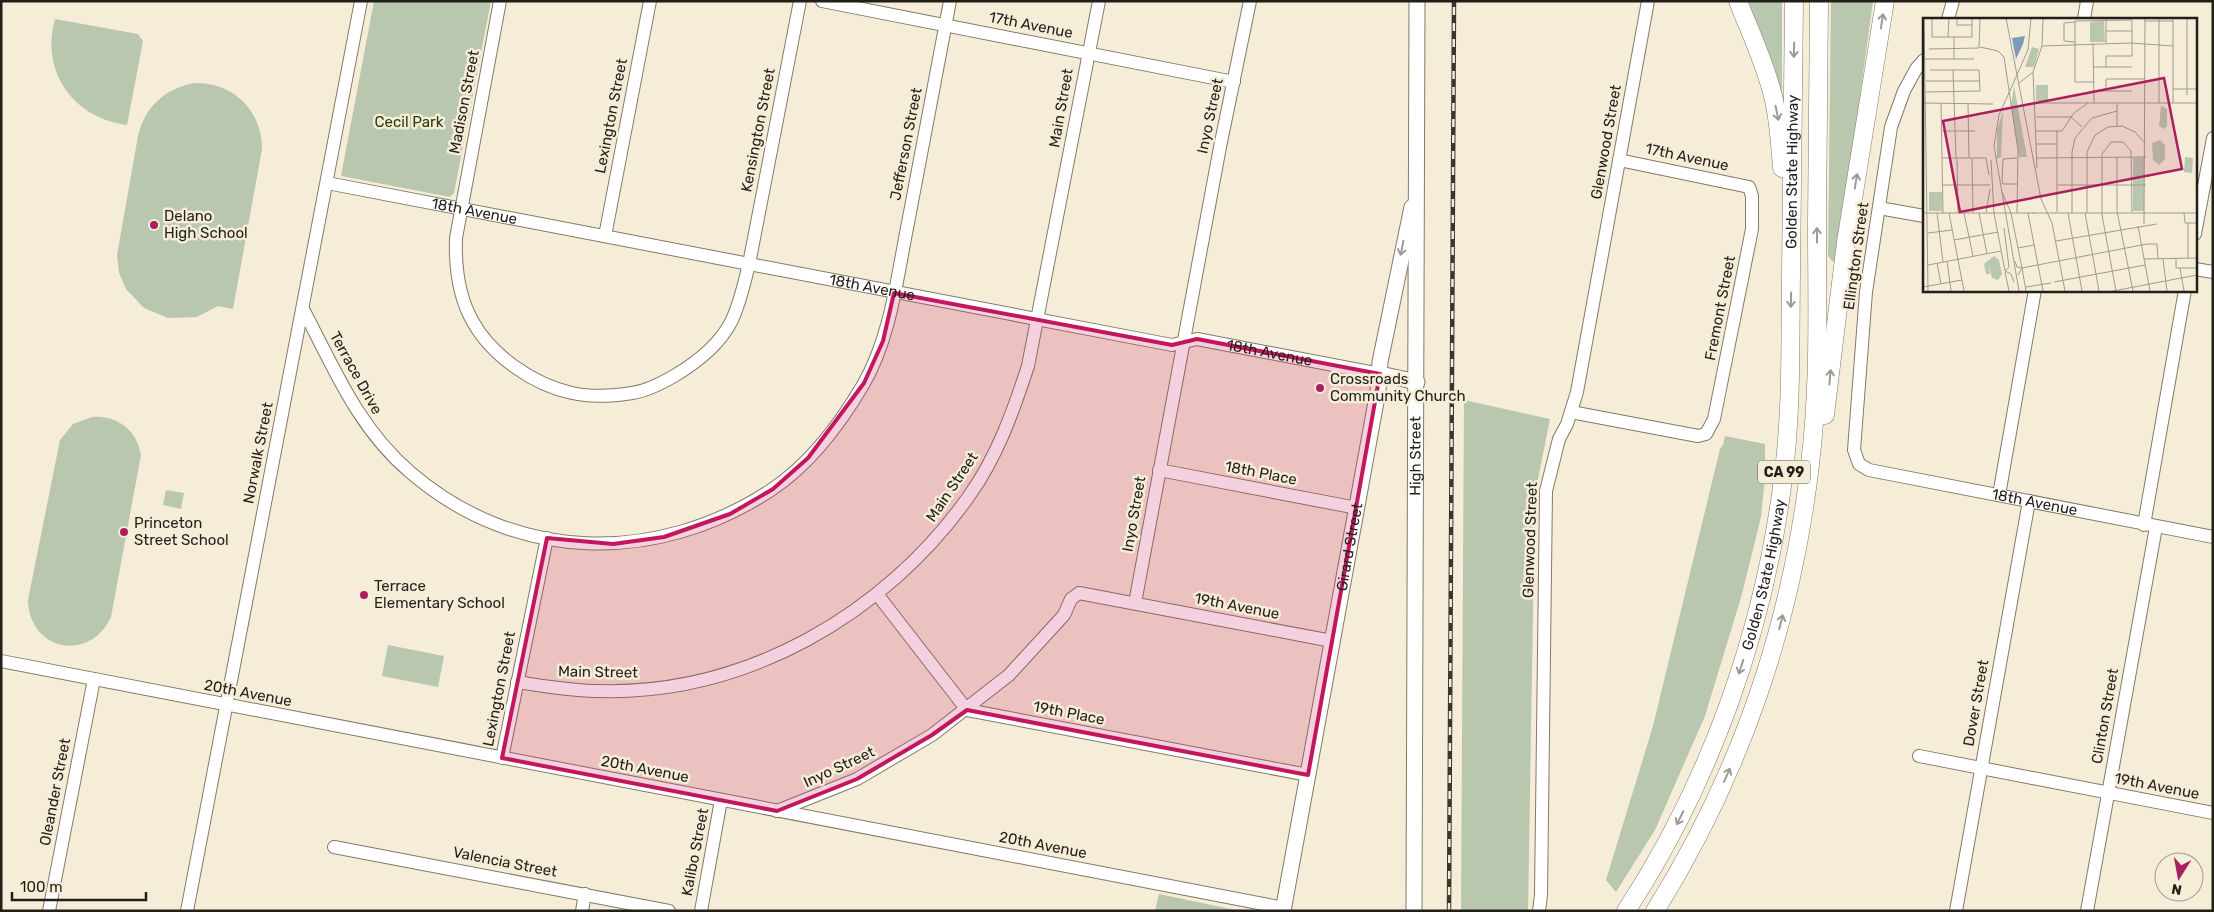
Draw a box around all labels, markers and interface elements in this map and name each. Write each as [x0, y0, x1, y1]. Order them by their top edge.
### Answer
street label: 17th Avenue [988, 8, 1074, 42]
one-way arrow [1877, 13, 1887, 29]
inset map [1923, 18, 2196, 291]
one-way arrow [1789, 42, 1799, 58]
street label: Madison Street [445, 49, 483, 155]
street label: Lexington Street [591, 57, 631, 175]
street label: Kensington Street [737, 66, 779, 194]
street label: Main Street [1045, 67, 1077, 149]
street label: Inyo Street [1193, 77, 1227, 155]
street label: Glenwood Street [1587, 83, 1625, 201]
street label: Jefferson Street [886, 86, 926, 202]
street label: Golden State Highway [1782, 95, 1802, 249]
one-way arrow [1772, 105, 1782, 121]
park label: Cecil Park [375, 113, 444, 131]
street label: 17th Avenue [1644, 139, 1730, 175]
one-way arrow [1851, 173, 1861, 189]
street label: 18th Avenue [430, 194, 519, 228]
street label: Ellington Street [1840, 201, 1872, 311]
place label: Delano High School [164, 207, 248, 242]
marker: Delano High School [148, 219, 160, 231]
one-way arrow [1812, 227, 1822, 244]
one-way arrow [1397, 240, 1407, 256]
street label: Fremont Street [1701, 254, 1739, 362]
street label: 18th Avenue [828, 270, 916, 305]
one-way arrow [1786, 292, 1796, 308]
street label: Terrace Drive [326, 329, 386, 417]
street label: 18th Avenue [1225, 336, 1314, 370]
one-way arrow [1825, 369, 1835, 385]
place label: Crossroads Community Church [1330, 370, 1466, 405]
marker: Crossroads Community Church [1314, 382, 1326, 394]
street label: Norwalk Street [239, 401, 277, 505]
street label: High Street [1406, 416, 1425, 496]
street label: Main Street [922, 449, 982, 525]
street label: 18th Place [1224, 457, 1298, 489]
road number: CA 99 [1758, 461, 1810, 484]
street label: Inyo Street [1118, 475, 1150, 553]
street label: Glenwood Street [1519, 481, 1541, 598]
street label: 18th Avenue [1990, 485, 2079, 519]
street label: Golden State Highway [1738, 498, 1789, 652]
street label: Girard Street [1333, 501, 1366, 593]
place label: Princeton Street School [134, 514, 229, 549]
marker: Princeton Street School [118, 526, 130, 538]
place label: Terrace Elementary School [374, 577, 505, 612]
marker: Terrace Elementary School [358, 589, 370, 601]
street label: 19th Avenue [1193, 589, 1281, 623]
one-way arrow [1776, 614, 1786, 630]
street label: Lexington Street [479, 630, 519, 748]
street label: Dover Street [1960, 658, 1992, 748]
one-way arrow [1735, 659, 1745, 675]
street label: Main Street [558, 662, 638, 682]
street label: Clinton Street [2088, 667, 2122, 765]
street label: 20th Avenue [203, 676, 293, 710]
street label: 19th Place [1032, 697, 1106, 729]
street label: Oleander Street [36, 737, 74, 847]
street label: Inyo Street [800, 743, 878, 791]
street label: 20th Avenue [600, 752, 690, 786]
one-way arrow [1723, 768, 1732, 783]
street label: 19th Avenue [2113, 769, 2201, 803]
street label: Kalibo Street [678, 806, 712, 897]
one-way arrow [1675, 810, 1685, 825]
street label: 20th Avenue [998, 828, 1088, 862]
street label: Valencia Street [451, 843, 559, 881]
north arrow [2154, 852, 2204, 902]
scale bar [12, 870, 146, 902]
text: 100 m [20, 878, 62, 896]
text: N [2170, 880, 2183, 899]

